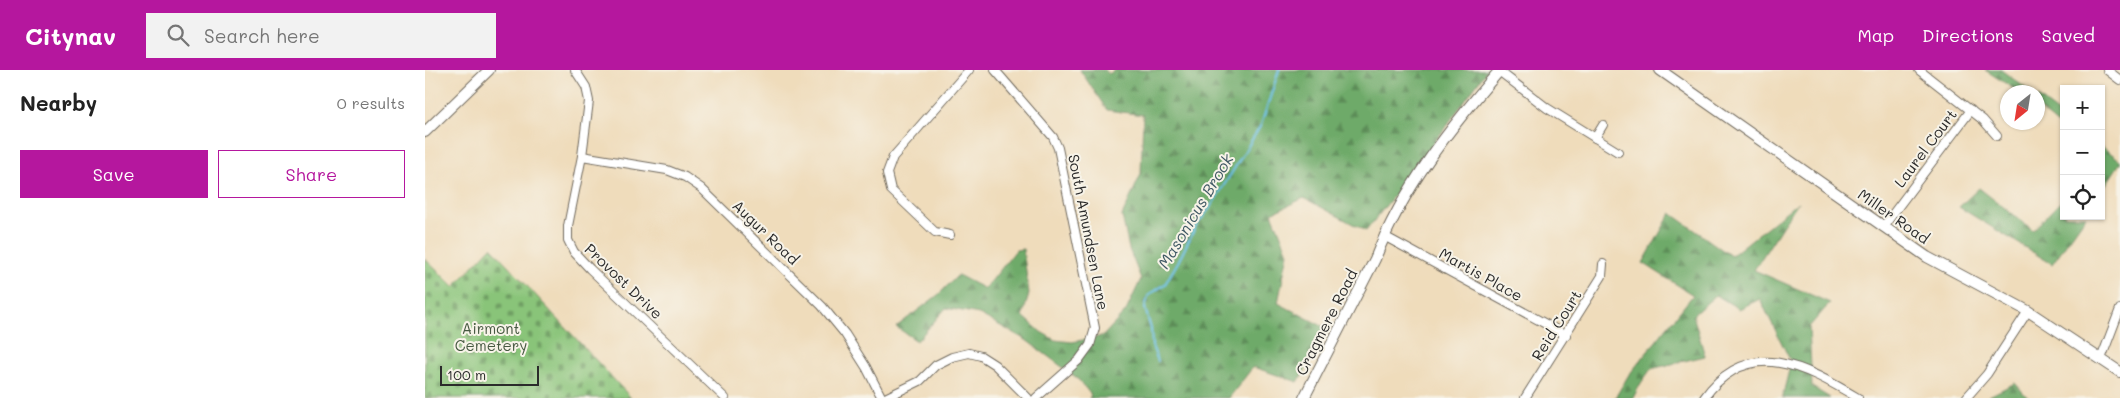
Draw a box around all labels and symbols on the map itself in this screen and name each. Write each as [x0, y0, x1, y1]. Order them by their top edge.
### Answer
north arrow [2000, 85, 2045, 130]
street label: Laurel Court [1889, 105, 1961, 191]
water label: Masonicus Brook [1152, 149, 1238, 272]
street label: South Amundsen Lane [1064, 152, 1114, 312]
street label: Miller Road [1854, 184, 1934, 248]
street label: Augur Road [728, 195, 804, 269]
street label: Provost Drive [581, 239, 667, 323]
street label: Martis Place [1436, 243, 1526, 305]
street label: Cragmere Road [1291, 266, 1361, 378]
street label: Reid Court [1526, 286, 1586, 364]
park label: Airmont Cemetery [455, 318, 527, 355]
scale bar [440, 363, 539, 386]

